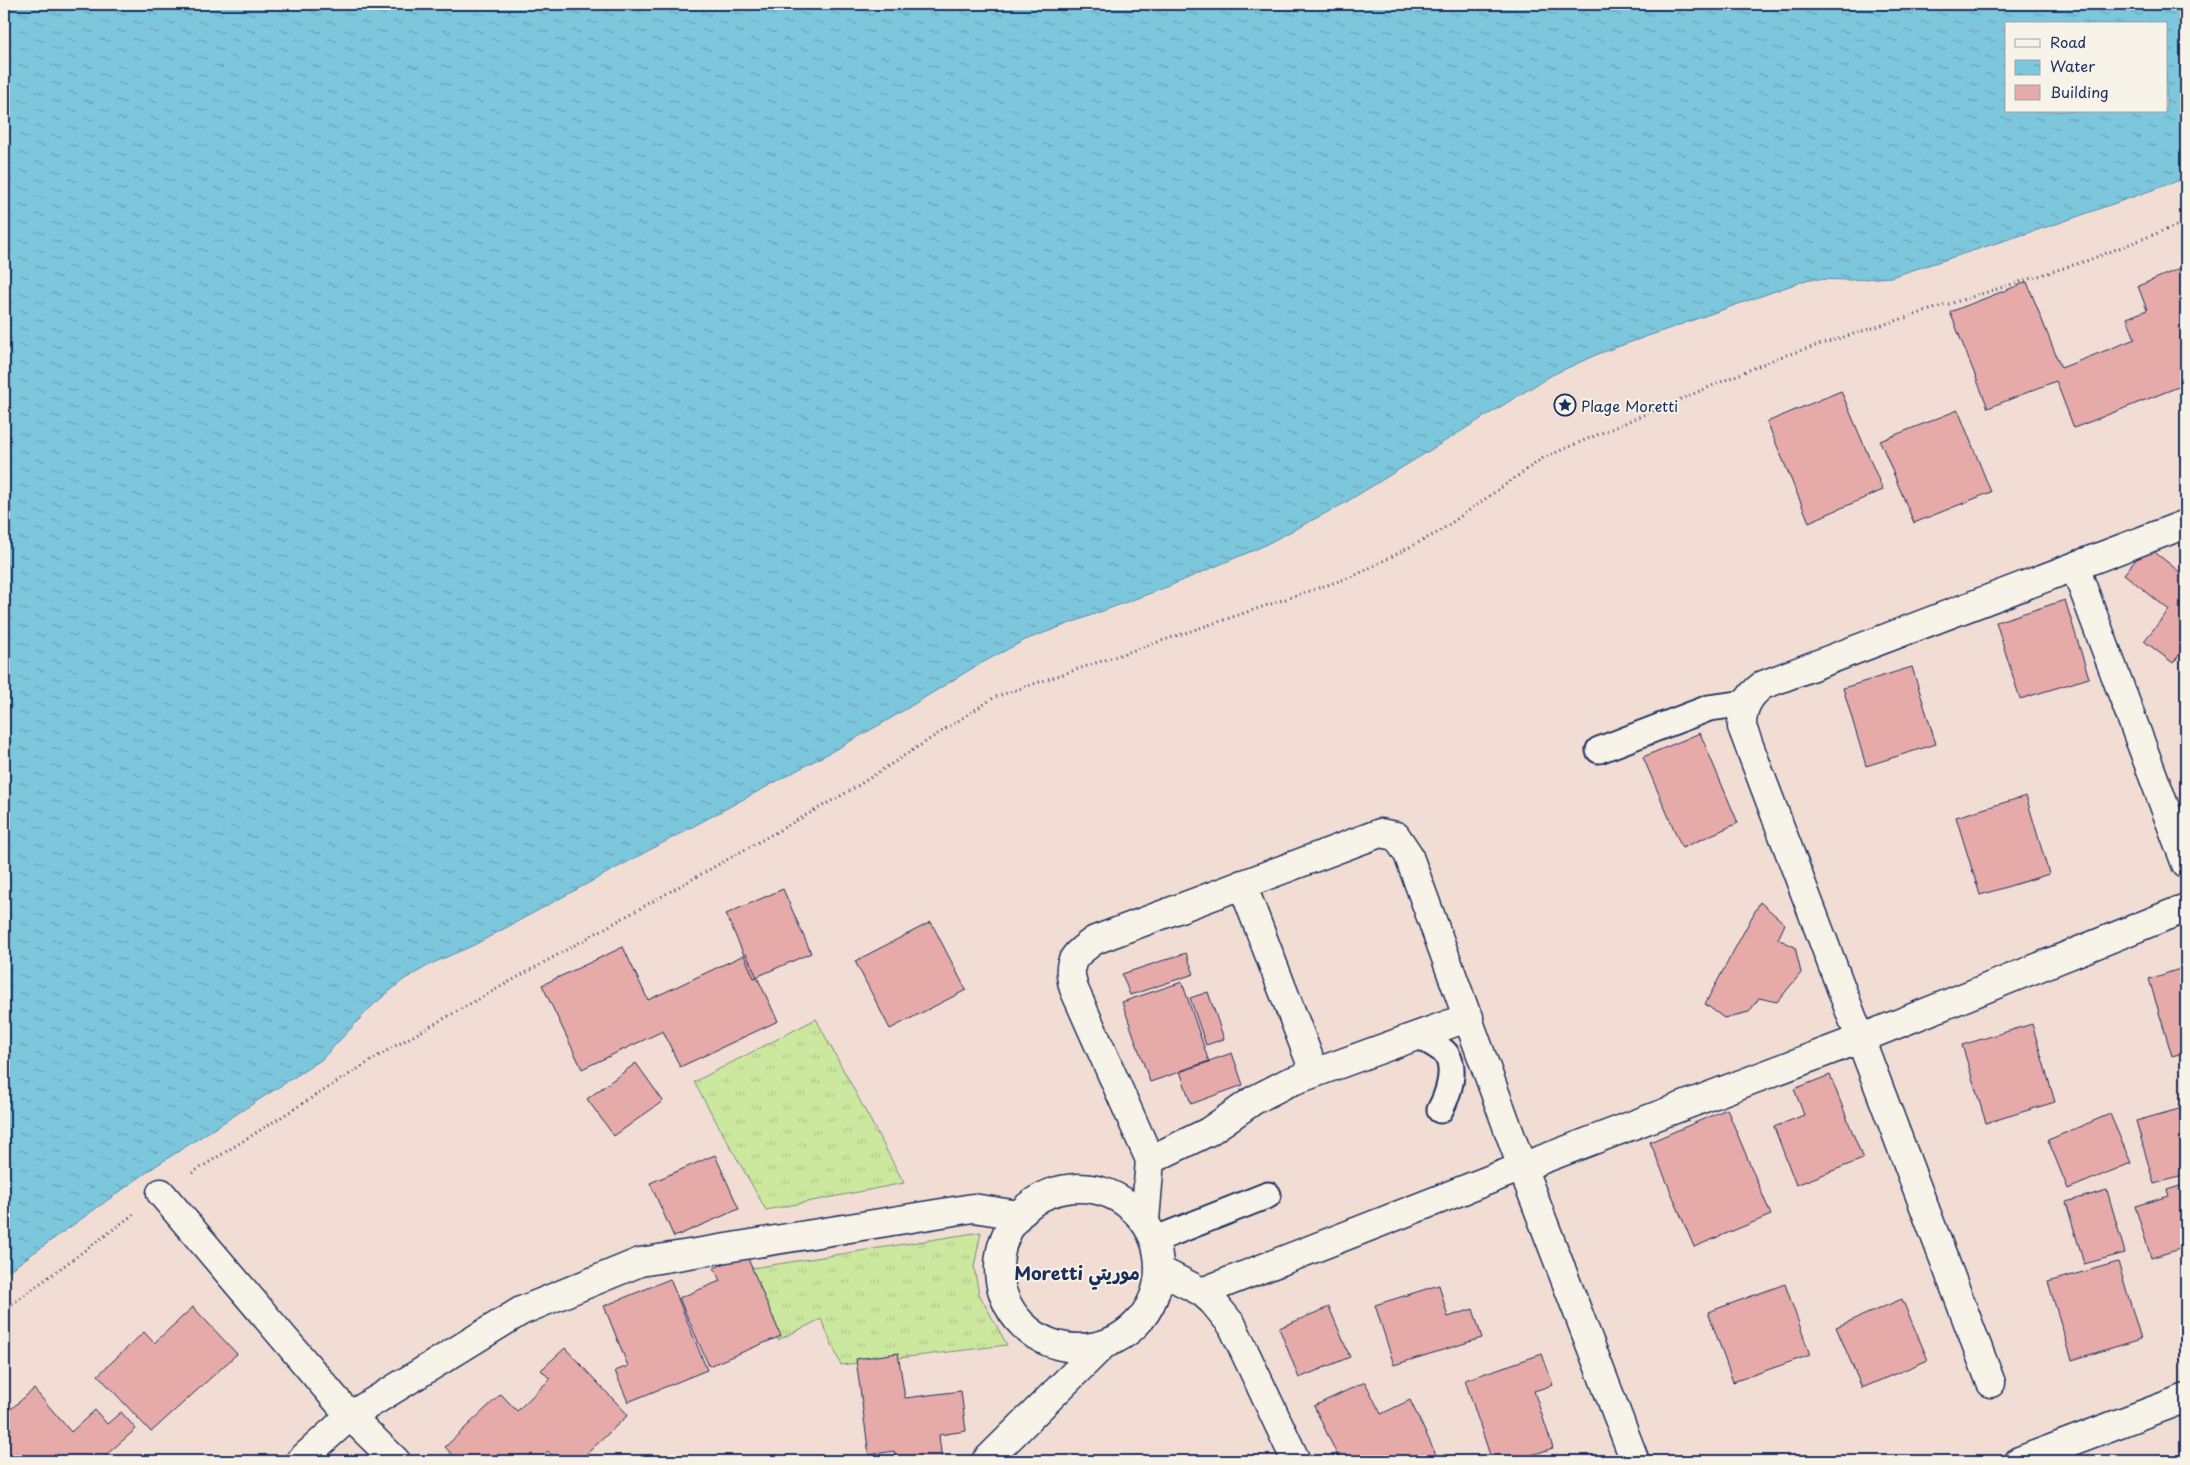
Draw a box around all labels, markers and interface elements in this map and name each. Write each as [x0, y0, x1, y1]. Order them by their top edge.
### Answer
legend [2005, 22, 2168, 112]
text: Road [2050, 30, 2086, 53]
text: Water [2050, 54, 2095, 77]
text: Building [2050, 80, 2109, 103]
place icon: Plage Moretti [1553, 393, 1577, 417]
place label: Plage Moretti [1581, 394, 1678, 417]
district label: Moretti موريتي [1014, 1259, 1140, 1290]

